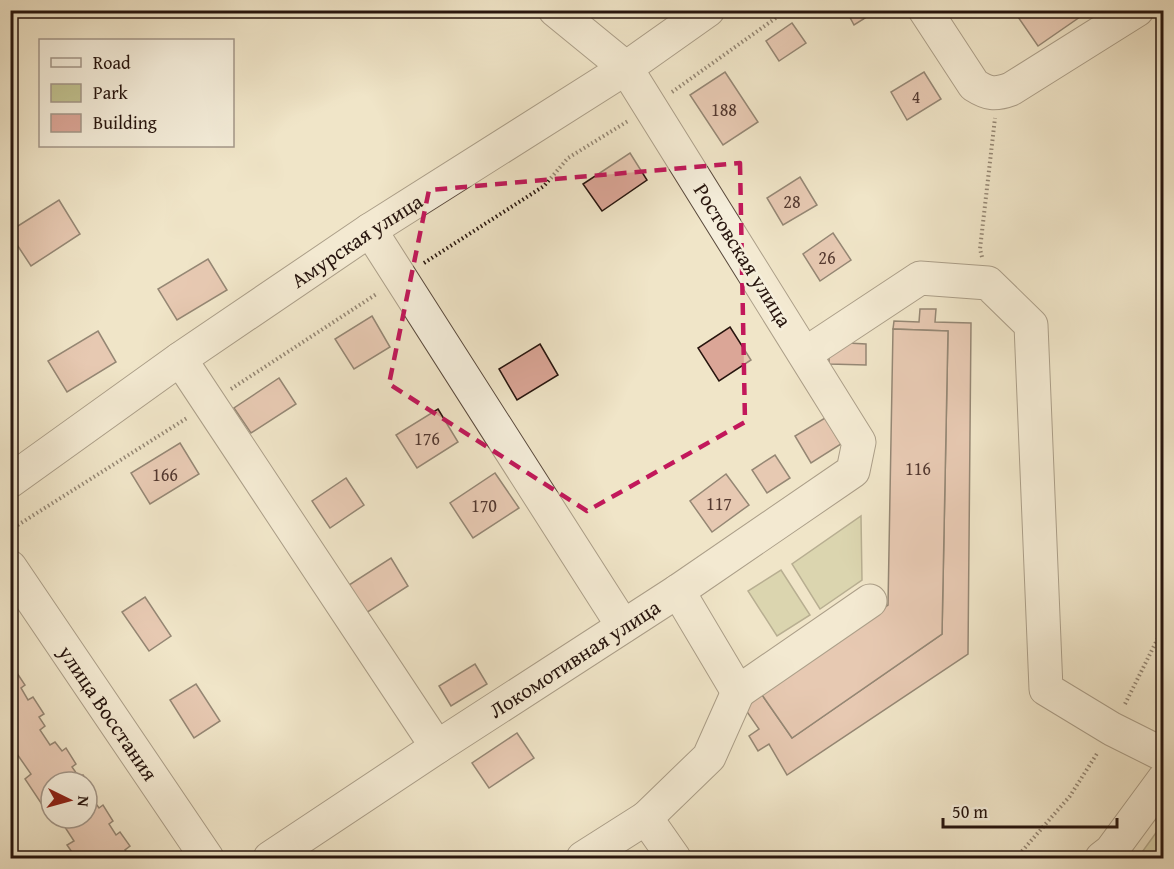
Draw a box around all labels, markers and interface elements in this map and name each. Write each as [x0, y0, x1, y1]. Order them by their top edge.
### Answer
legend [39, 39, 234, 147]
text: Road [93, 49, 131, 76]
text: Park [93, 79, 129, 106]
house number: 4 [912, 83, 920, 110]
house number: 188 [711, 96, 737, 123]
text: Building [93, 109, 157, 136]
street label: Ростовская улица [686, 177, 800, 333]
street label: Амурская улица [284, 185, 428, 295]
house number: 28 [783, 188, 801, 215]
house number: 26 [818, 244, 836, 271]
house number: 176 [414, 425, 440, 452]
house number: 116 [905, 455, 931, 482]
house number: 166 [152, 461, 178, 488]
house number: 117 [706, 490, 732, 517]
house number: 170 [471, 492, 497, 519]
street label: Локомотивная улица [482, 591, 666, 725]
street label: улица Восстания [51, 638, 166, 787]
north arrow [39, 770, 99, 830]
scale bar [943, 791, 1117, 829]
text: N [71, 795, 96, 808]
text: 50 m [952, 798, 988, 825]

